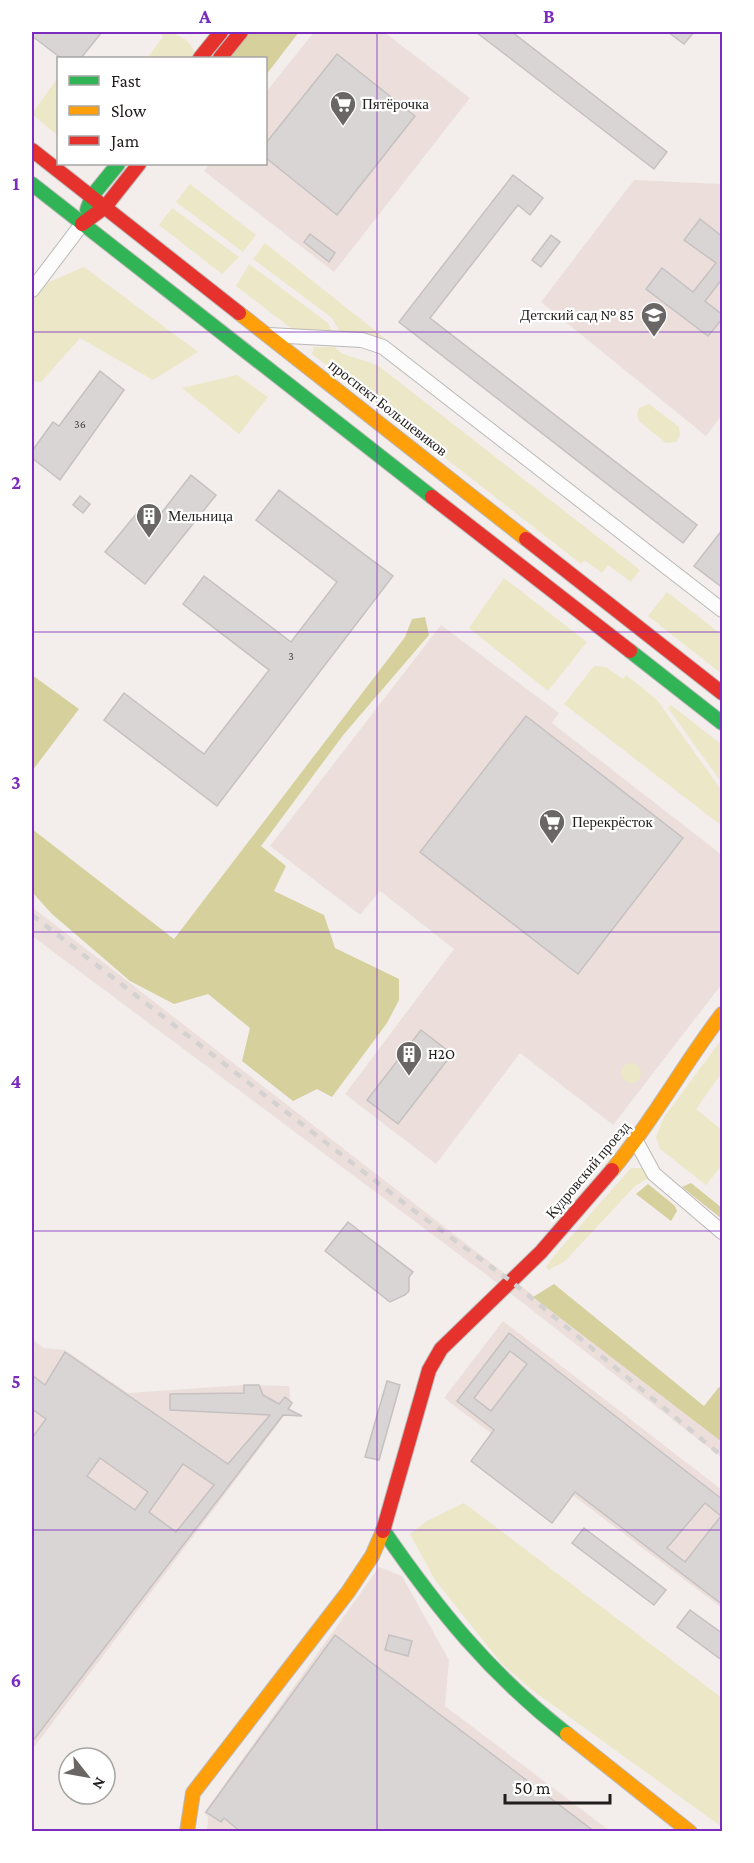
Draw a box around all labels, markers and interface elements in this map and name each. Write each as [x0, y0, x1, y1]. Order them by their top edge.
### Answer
text: A [198, 5, 212, 27]
text: B [543, 5, 555, 27]
legend [57, 57, 267, 165]
text: Fast [111, 71, 142, 91]
supermarket icon: Пятёрочка [328, 89, 358, 127]
place label: Пятёрочка [362, 96, 429, 112]
text: Slow [111, 101, 147, 121]
text: Jam [109, 131, 140, 151]
text: 1 [12, 172, 20, 194]
school or university icon: Детский сад № 85 [639, 300, 669, 338]
place label: Детский сад № 85 [520, 307, 634, 323]
street label: проспект Большевиков [326, 357, 450, 459]
house number: 36 [74, 417, 86, 431]
text: 2 [11, 471, 21, 493]
building icon: Мельница [134, 501, 164, 539]
place label: Мельница [168, 508, 233, 524]
house number: 3 [288, 649, 294, 663]
text: 3 [11, 771, 21, 793]
supermarket icon: Перекрёсток [537, 807, 567, 845]
place label: Перекрёсток [572, 814, 654, 830]
building icon: H2O [394, 1039, 424, 1077]
place label: H2O [428, 1046, 455, 1062]
text: 4 [11, 1070, 22, 1092]
street label: Кудровский проезд [543, 1118, 633, 1222]
text: 5 [11, 1370, 21, 1392]
text: 6 [11, 1669, 21, 1691]
north arrow [57, 1746, 117, 1806]
scale bar [505, 1767, 610, 1805]
text: N [89, 1774, 110, 1793]
text: 50 m [514, 1778, 551, 1798]

